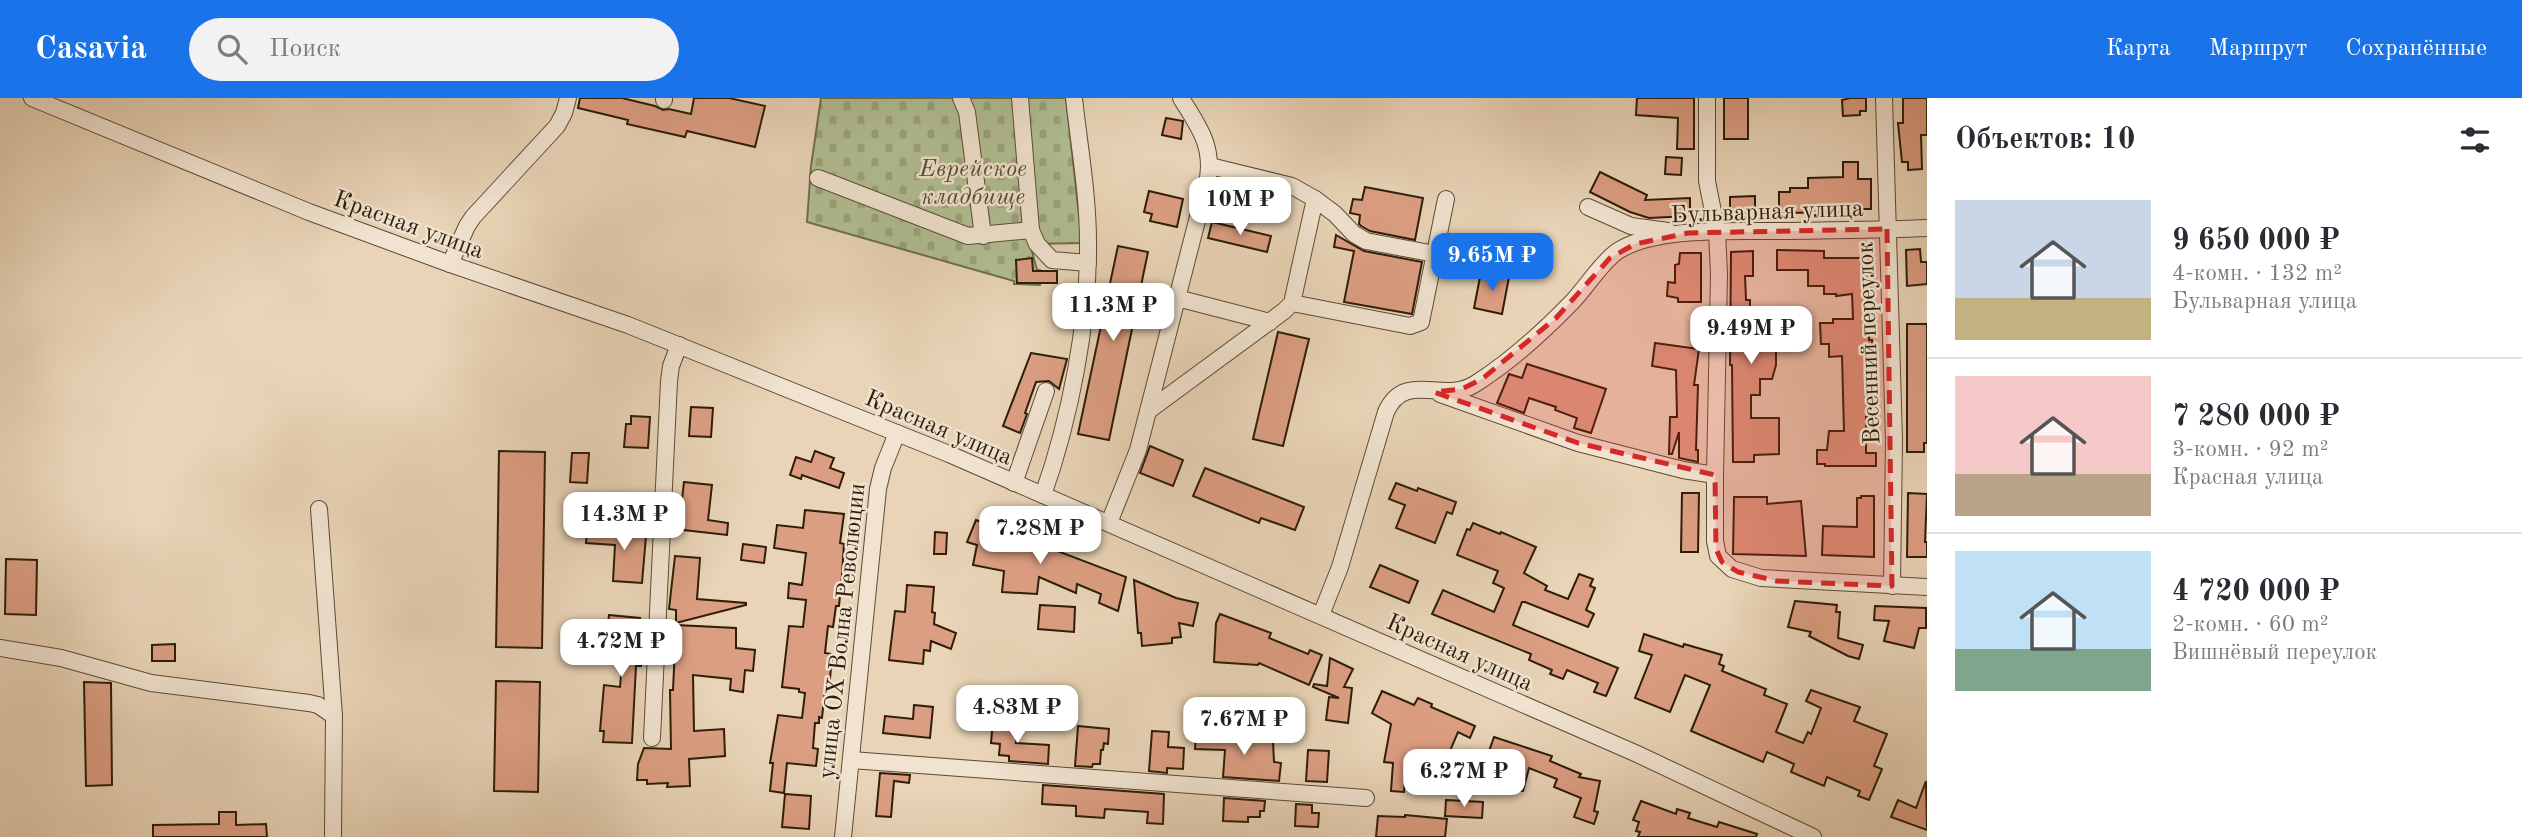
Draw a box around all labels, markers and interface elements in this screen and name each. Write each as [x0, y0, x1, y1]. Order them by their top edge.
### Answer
search box [189, 18, 679, 81]
icon: search [213, 30, 251, 68]
text: Casavia [35, 33, 147, 66]
text: Поиск [269, 36, 341, 62]
text: Карта [2106, 37, 2171, 61]
text: Маршрут [2209, 37, 2307, 61]
text: Сохранённые [2345, 37, 2487, 61]
icon: filters [2456, 121, 2494, 159]
text: Объектов: 10 [1955, 125, 2135, 155]
park label: Еврейское кладбище [918, 158, 1027, 210]
pin: 10M ₽ [1191, 178, 1289, 237]
street label: Красная улица [330, 188, 487, 264]
text: 10M ₽ [1205, 188, 1275, 211]
street label: Бульварная улица [1670, 198, 1864, 228]
text: 9 650 000 ₽ [2172, 226, 2340, 256]
icon: home [2011, 228, 2095, 312]
pin: 9.65M ₽ [1427, 234, 1557, 293]
street label: Весенний переулок [1854, 241, 1886, 445]
text: 9.65M ₽ [1447, 244, 1537, 267]
text: 4-комн. · 132 m² [2172, 262, 2342, 285]
pin: 11.3M ₽ [1048, 284, 1178, 343]
text: Бульварная улица [2172, 290, 2357, 313]
text: 11.3M ₽ [1068, 294, 1158, 317]
pin: 9.49M ₽ [1686, 306, 1816, 366]
text: 9.49M ₽ [1706, 317, 1796, 340]
street label: Красная улица [861, 387, 1016, 471]
text: 7 280 000 ₽ [2172, 402, 2340, 432]
icon: home [2011, 404, 2095, 488]
text: 3-комн. · 92 m² [2172, 438, 2329, 461]
text: Красная улица [2172, 466, 2323, 489]
street label: улица ОХ Волна Революции [816, 482, 870, 780]
pin: 14.3M ₽ [559, 492, 689, 552]
text: 14.3M ₽ [579, 503, 669, 526]
pin: 7.28M ₽ [975, 506, 1105, 566]
text: 7.28M ₽ [995, 517, 1085, 540]
text: 4 720 000 ₽ [2172, 577, 2340, 607]
icon: home [2011, 579, 2095, 663]
street label: Красная улица [1382, 611, 1536, 697]
text: 2-комн. · 60 m² [2172, 613, 2329, 636]
pin: 4.72M ₽ [556, 620, 686, 679]
text: 4.72M ₽ [576, 630, 666, 653]
text: Вишнёвый переулок [2172, 641, 2377, 664]
pin: 4.83M ₽ [952, 686, 1082, 745]
text: 4.83M ₽ [972, 696, 1062, 719]
pin: 7.67M ₽ [1179, 698, 1309, 757]
text: 7.67M ₽ [1199, 708, 1289, 731]
pin: 6.27M ₽ [1399, 750, 1529, 809]
text: 6.27M ₽ [1419, 760, 1509, 783]

